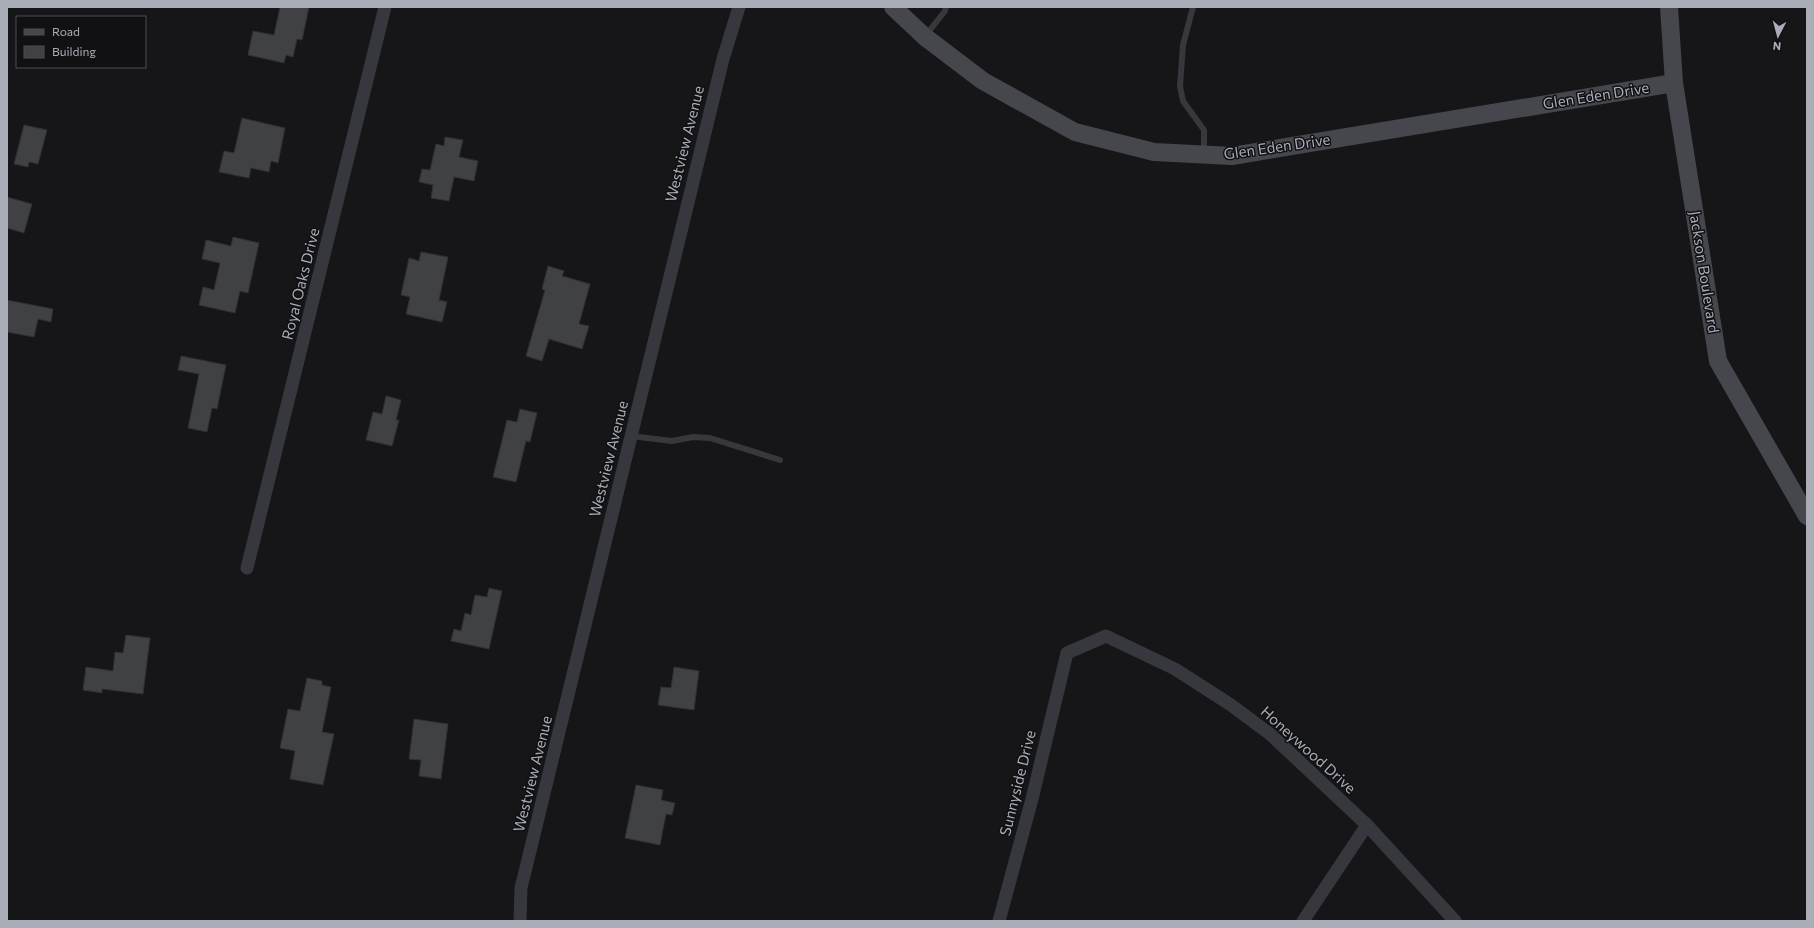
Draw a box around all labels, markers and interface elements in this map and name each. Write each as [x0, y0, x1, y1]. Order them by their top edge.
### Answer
legend [16, 16, 146, 68]
north arrow [1758, 16, 1798, 56]
text: Road [52, 24, 80, 38]
text: N [1772, 40, 1782, 53]
text: Building [52, 44, 96, 58]
street label: Glen Eden Drive [1541, 78, 1650, 112]
street label: Westview Avenue [661, 84, 707, 204]
street label: Glen Eden Drive [1222, 130, 1331, 162]
street label: Jackson Boulevard [1686, 210, 1724, 334]
street label: Royal Oaks Drive [277, 226, 323, 342]
street label: Westview Avenue [585, 399, 631, 519]
street label: Honeywood Drive [1257, 702, 1360, 797]
street label: Westview Avenue [509, 714, 555, 834]
street label: Sunnyside Drive [995, 728, 1039, 837]

